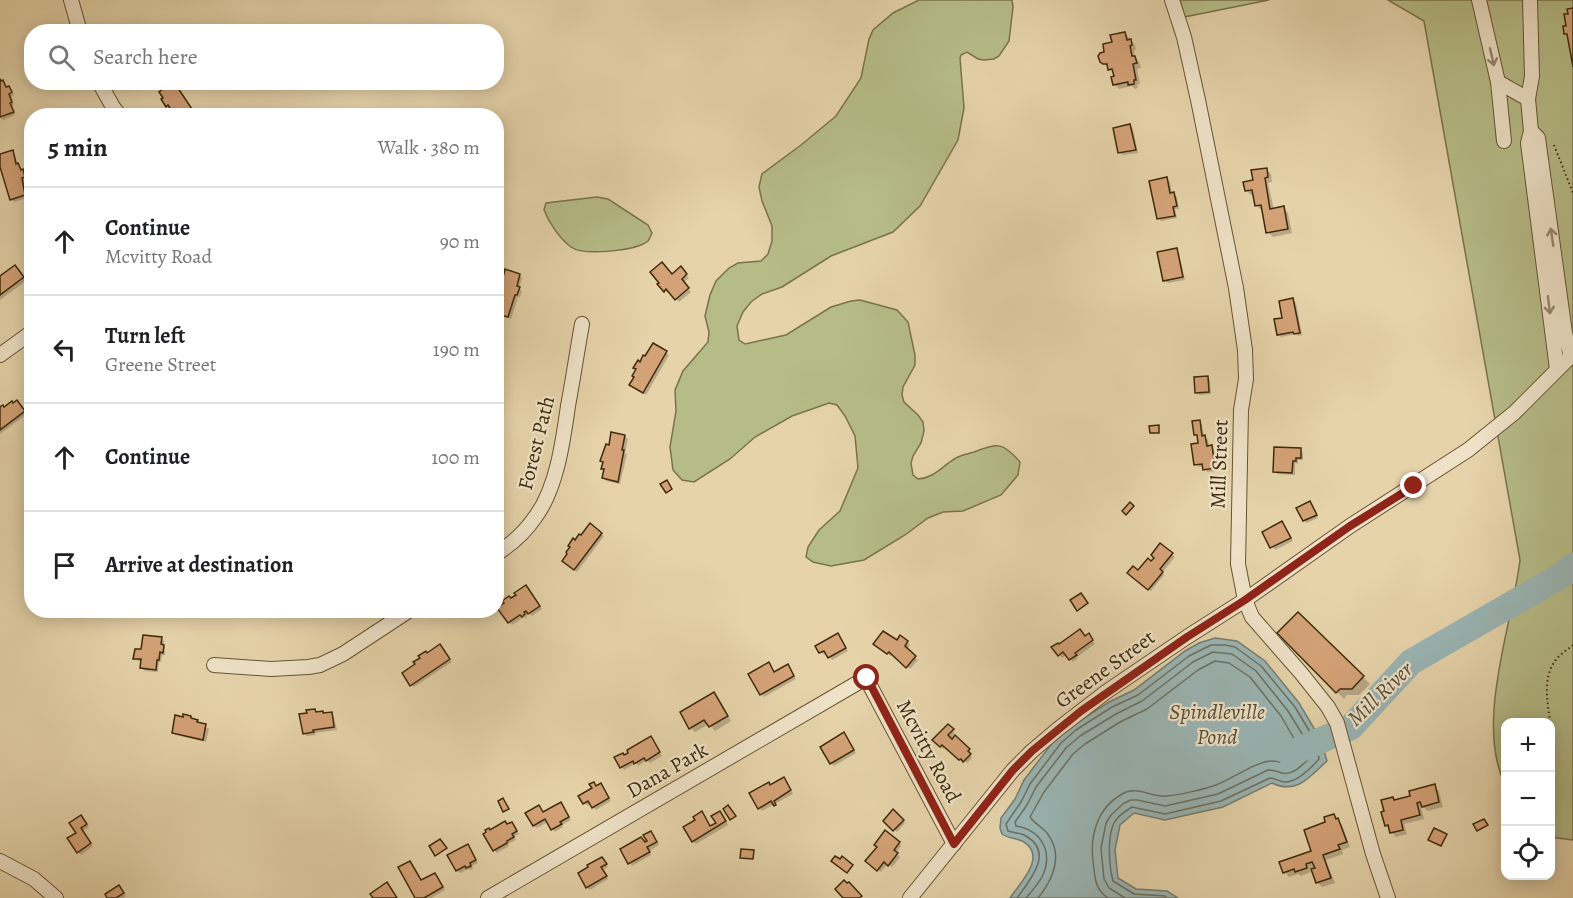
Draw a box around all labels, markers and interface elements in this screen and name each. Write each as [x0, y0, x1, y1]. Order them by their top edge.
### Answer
search box [24, 24, 504, 90]
icon: search [45, 41, 78, 74]
text: Search here [93, 42, 198, 72]
one-way arrow [1487, 47, 1498, 66]
text: 5 min [48, 130, 108, 165]
text: Walk · 380 m [378, 134, 480, 161]
text: Continue [105, 213, 190, 243]
icon: ahead [48, 225, 81, 258]
one-way arrow [1546, 227, 1557, 247]
text: 90 m [440, 228, 480, 255]
text: Mcvitty Road [105, 243, 212, 270]
one-way arrow [1543, 294, 1554, 314]
text: Turn left [105, 321, 185, 351]
icon: left [48, 333, 81, 366]
text: 190 m [433, 336, 480, 363]
text: Greene Street [105, 351, 216, 378]
street label: Forest Path [511, 393, 561, 493]
street label: Mill Street [1203, 419, 1235, 509]
icon: ahead [48, 441, 81, 474]
text: Continue [105, 442, 190, 472]
text: 100 m [431, 444, 480, 471]
route end [1400, 472, 1426, 498]
icon: arrive [48, 549, 81, 582]
text: Arrive at destination [105, 550, 294, 580]
street label: Greene Street [1049, 623, 1161, 715]
water label: Mill River [1340, 654, 1421, 733]
route start [853, 664, 879, 690]
street label: Mcvitty Road [890, 695, 968, 808]
water label: Spindleville Pond [1169, 697, 1265, 752]
map controls [1501, 718, 1555, 880]
button: + [1501, 718, 1555, 772]
street label: Dana Park [621, 735, 713, 804]
button: − [1501, 772, 1555, 826]
button: locate [1501, 826, 1555, 880]

